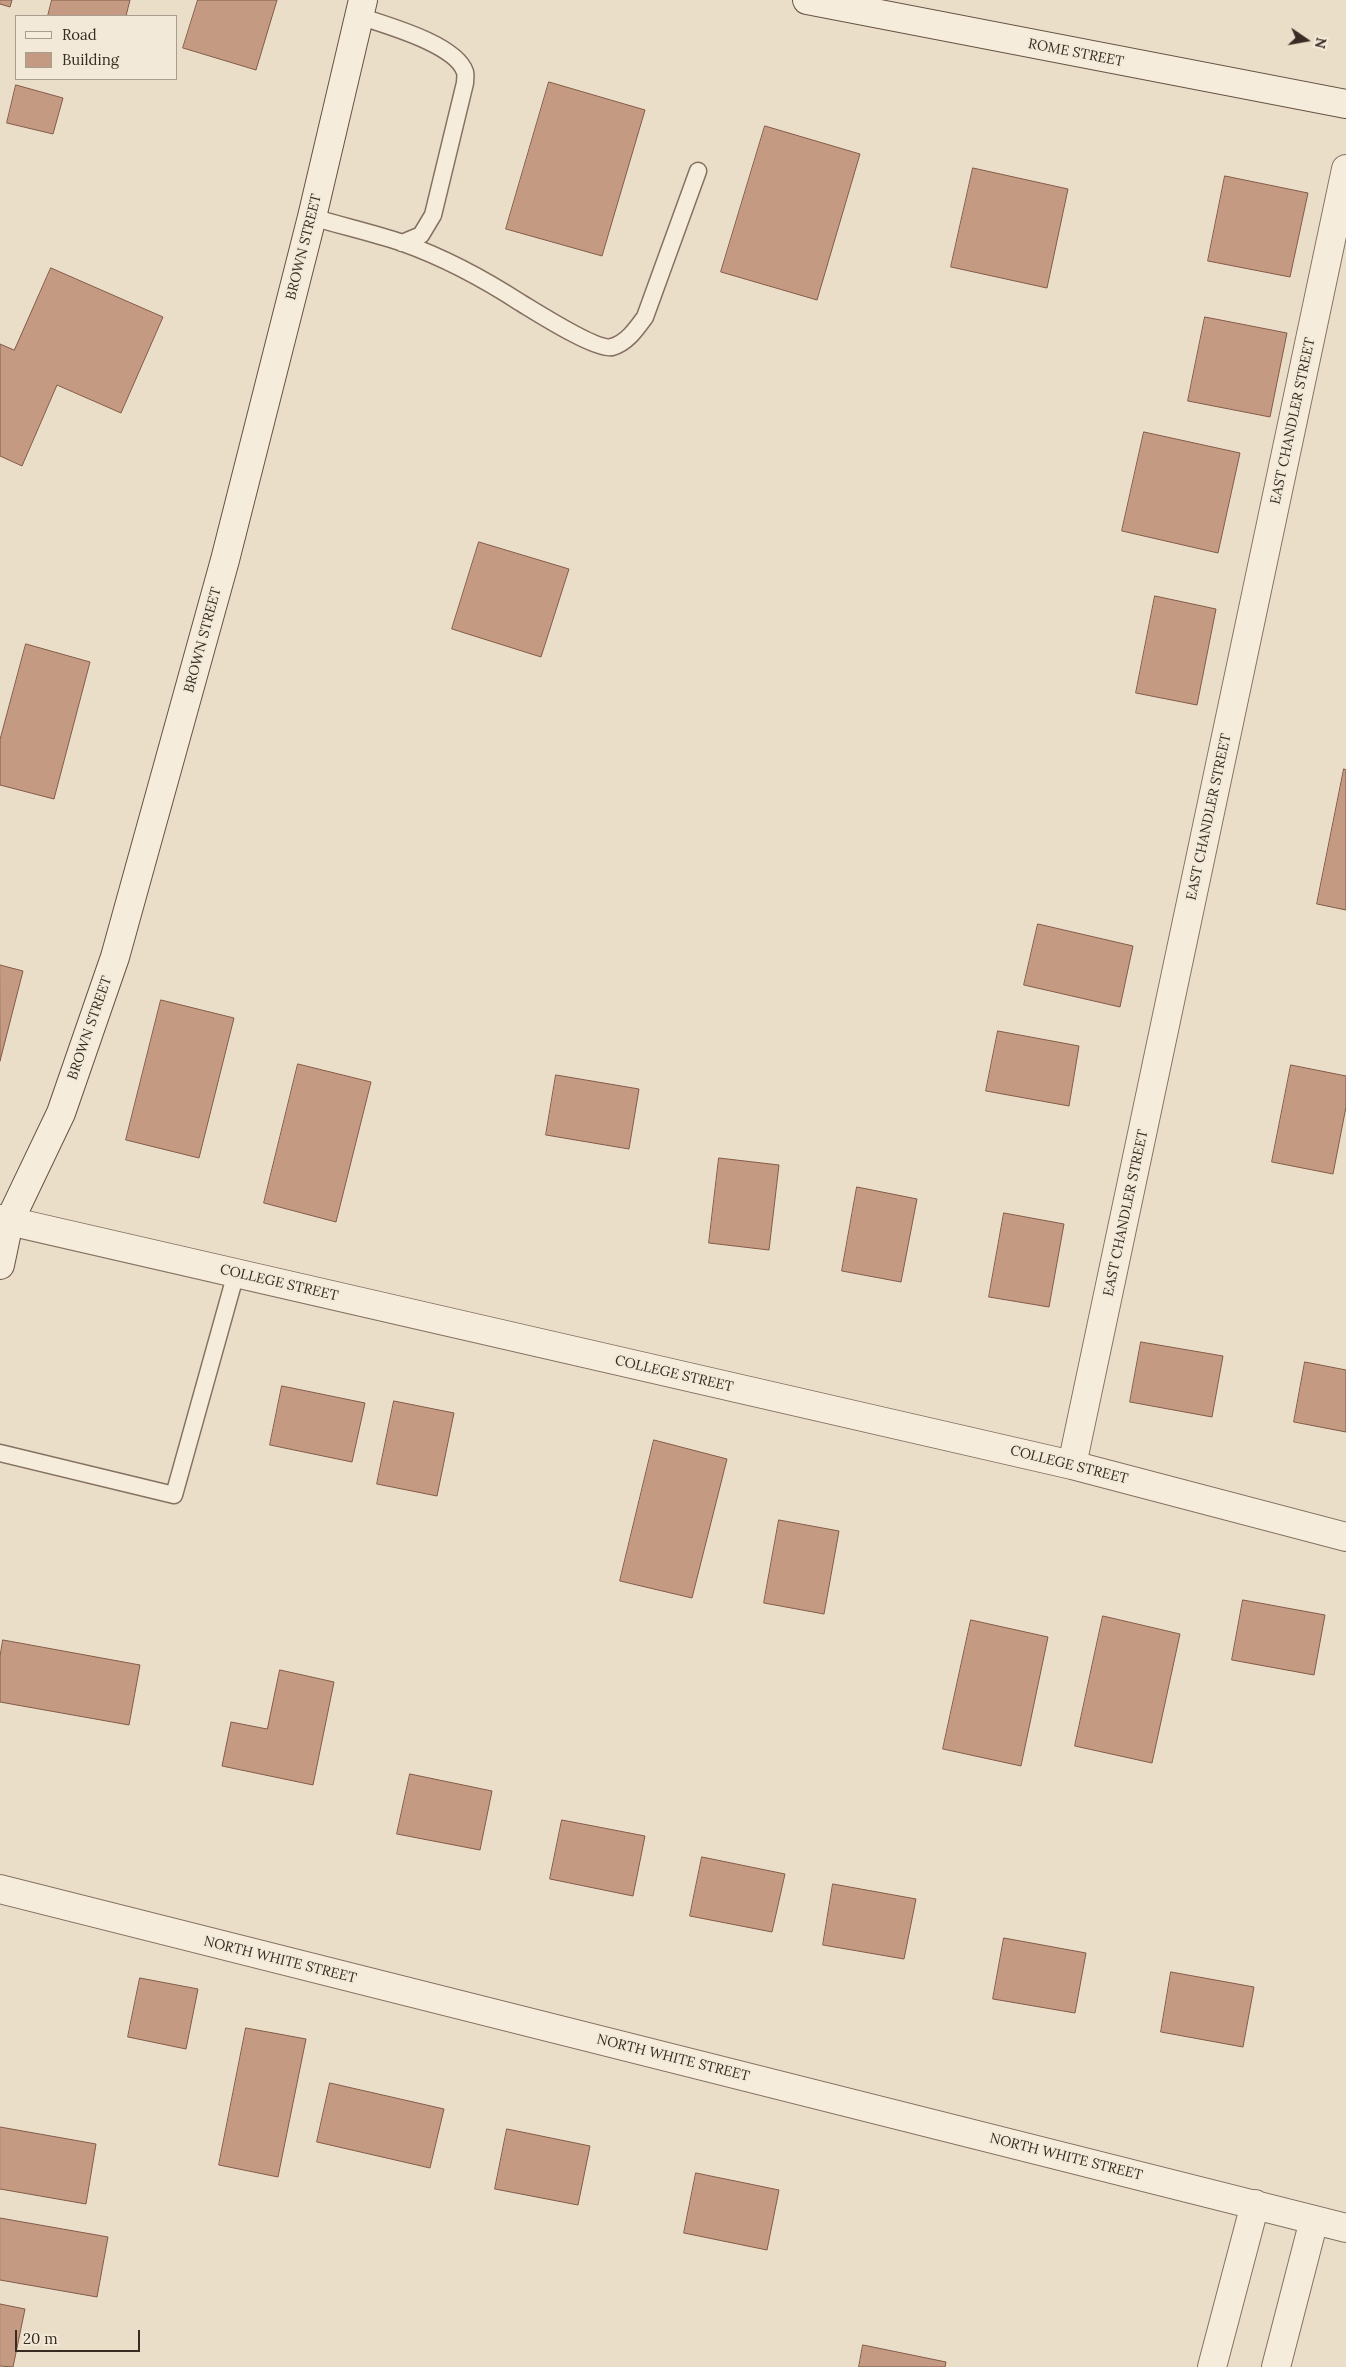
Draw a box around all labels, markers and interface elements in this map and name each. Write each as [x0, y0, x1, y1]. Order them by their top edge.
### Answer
legend [15, 15, 178, 80]
north arrow [1281, 15, 1331, 65]
text: Road [62, 25, 97, 44]
street label: ROME STREET [1027, 35, 1125, 71]
text: N [1311, 36, 1331, 50]
text: Building [62, 50, 119, 69]
street label: BROWN STREET [283, 192, 325, 302]
street label: EAST CHANDLER STREET [1267, 336, 1319, 506]
street label: BROWN STREET [181, 585, 225, 695]
street label: EAST CHANDLER STREET [1183, 732, 1235, 902]
street label: BROWN STREET [64, 974, 116, 1082]
street label: EAST CHANDLER STREET [1100, 1128, 1152, 1298]
street label: COLLEGE STREET [218, 1261, 340, 1305]
street label: COLLEGE STREET [613, 1352, 735, 1396]
street label: COLLEGE STREET [1008, 1442, 1130, 1488]
street label: NORTH WHITE STREET [202, 1933, 358, 1987]
street label: NORTH WHITE STREET [595, 2031, 751, 2085]
street label: NORTH WHITE STREET [988, 2130, 1144, 2184]
scale bar [18, 2320, 142, 2352]
text: 20 m [23, 2329, 58, 2348]

